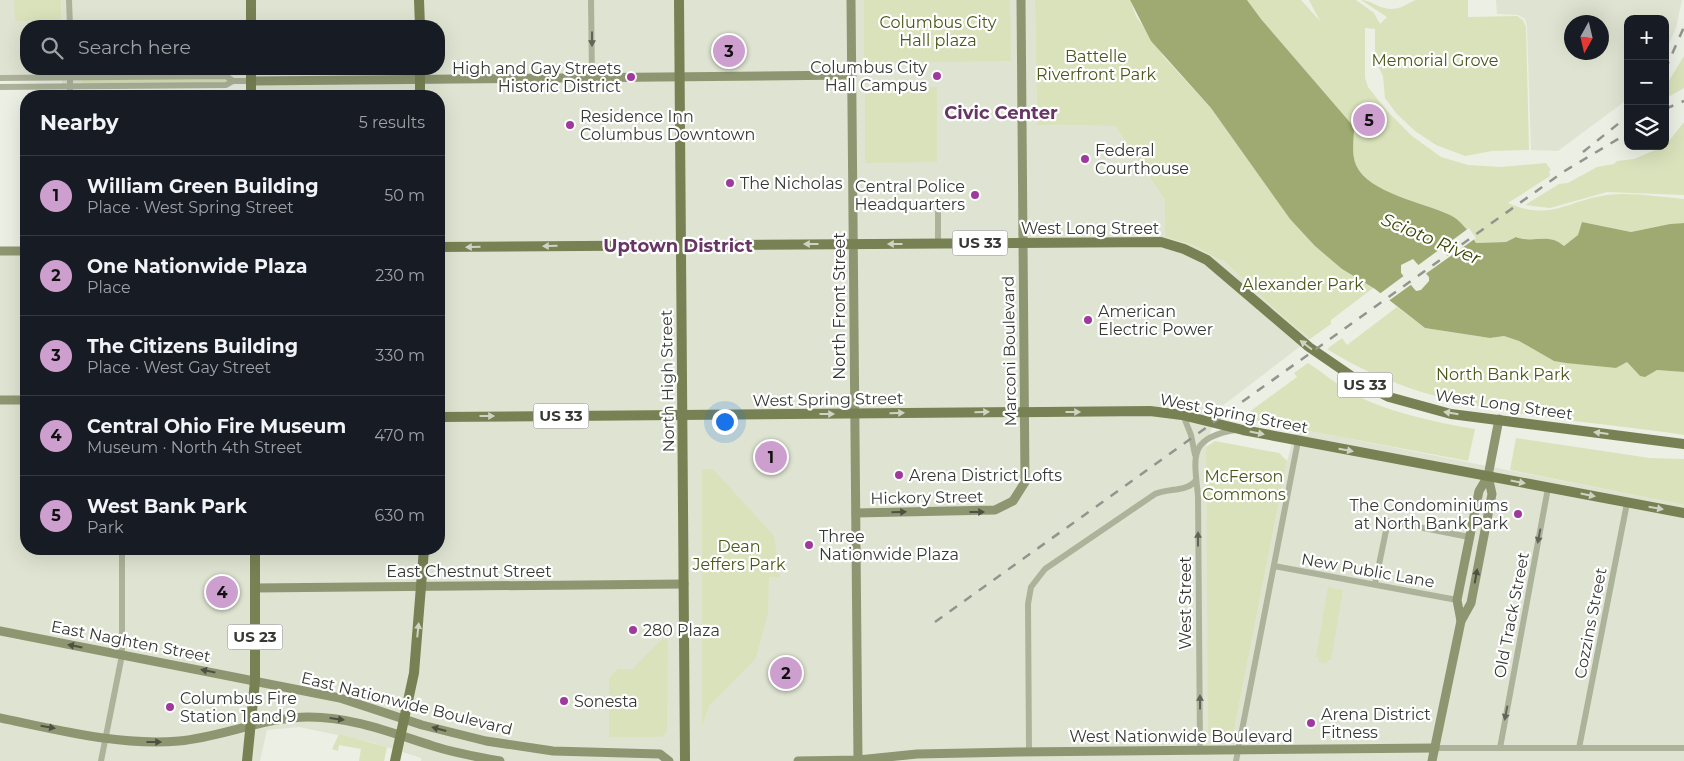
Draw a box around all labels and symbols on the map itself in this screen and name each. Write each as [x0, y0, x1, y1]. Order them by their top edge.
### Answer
park label: Columbus City Hall plaza [880, 13, 997, 50]
north arrow [1564, 15, 1609, 60]
one-way arrow [588, 31, 596, 47]
pin: 3 [713, 32, 745, 70]
park label: Battelle Riverfront Park [1036, 47, 1156, 84]
park label: Memorial Grove [1372, 51, 1498, 70]
place label: Columbus City Hall Campus [810, 58, 927, 95]
place label: High and Gay Streets Historic District [452, 59, 621, 96]
marker: Columbus City Hall Campus [931, 70, 943, 82]
marker: High and Gay Streets Historic District [625, 71, 637, 83]
pin: 5 [1353, 101, 1385, 139]
district label: Civic Center [944, 102, 1058, 124]
place label: Residence Inn Columbus Downtown [580, 107, 755, 144]
marker: Residence Inn Columbus Downtown [564, 119, 576, 131]
place label: Federal Courthouse [1095, 141, 1189, 178]
marker: Federal Courthouse [1079, 153, 1091, 165]
place label: The Nicholas [740, 174, 843, 193]
marker: The Nicholas [724, 177, 736, 189]
place label: Central Police Headquarters [855, 177, 965, 214]
marker: Central Police Headquarters [969, 189, 981, 201]
water label: Scioto River [1378, 208, 1485, 270]
street label: West Long Street [1021, 219, 1160, 238]
road number: US 33 [952, 230, 1008, 256]
street label: North Front Street [830, 232, 849, 380]
district label: Uptown District [603, 235, 753, 257]
one-way arrow [803, 240, 819, 248]
one-way arrow [887, 240, 903, 248]
one-way arrow [542, 242, 558, 250]
one-way arrow [464, 243, 480, 251]
park label: Alexander Park [1242, 275, 1364, 294]
street label: Marconi Boulevard [999, 276, 1020, 426]
place label: American Electric Power [1098, 302, 1213, 339]
street label: North High Street [657, 309, 678, 453]
marker: American Electric Power [1082, 314, 1094, 326]
one-way arrow [1299, 340, 1313, 350]
park label: North Bank Park [1436, 365, 1570, 384]
road number: US 33 [1338, 372, 1392, 398]
street label: West Long Street [1434, 385, 1574, 424]
street label: West Spring Street [753, 389, 904, 410]
street label: West Spring Street [1158, 390, 1310, 437]
road number: US 33 [534, 404, 588, 428]
one-way arrow [974, 408, 990, 416]
one-way arrow [1065, 408, 1081, 416]
your location [712, 409, 738, 435]
one-way arrow [890, 409, 906, 417]
one-way arrow [1443, 409, 1459, 417]
one-way arrow [819, 410, 835, 418]
one-way arrow [480, 412, 496, 420]
one-way arrow [1249, 429, 1264, 437]
one-way arrow [1593, 429, 1609, 437]
pin: 1 [755, 438, 787, 476]
one-way arrow [1339, 446, 1355, 454]
place label: Arena District Lofts [909, 466, 1062, 485]
park label: McFerson Commons [1202, 467, 1286, 504]
marker: Arena District Lofts [893, 469, 905, 481]
one-way arrow [1511, 478, 1526, 486]
street label: Hickory Street [870, 487, 984, 508]
one-way arrow [1580, 492, 1596, 500]
place label: The Condominiums at North Bank Park [1349, 496, 1508, 533]
one-way arrow [1648, 504, 1664, 512]
one-way arrow [891, 508, 907, 516]
one-way arrow [969, 508, 985, 516]
marker: The Condominiums at North Bank Park [1512, 508, 1524, 520]
place label: Three Nationwide Plaza [819, 527, 959, 564]
one-way arrow [1535, 528, 1543, 544]
one-way arrow [1194, 531, 1202, 547]
park label: Dean Jeffers Park [691, 537, 786, 574]
marker: Three Nationwide Plaza [803, 539, 815, 551]
street label: New Public Lane [1300, 549, 1436, 592]
street label: Old Track Street [1490, 550, 1533, 680]
street label: West Street [1176, 556, 1195, 650]
street label: East Chestnut Street [386, 562, 552, 581]
street label: Cozzins Street [1570, 565, 1611, 680]
one-way arrow [1473, 568, 1481, 584]
pin: 4 [206, 573, 238, 611]
street label: East Naghten Street [50, 617, 213, 666]
place label: 280 Plaza [643, 621, 720, 640]
one-way arrow [414, 622, 422, 638]
road number: US 23 [228, 624, 282, 650]
marker: 280 Plaza [627, 624, 639, 636]
one-way arrow [66, 641, 82, 649]
pin: 2 [770, 654, 802, 692]
one-way arrow [199, 667, 215, 675]
street label: East Nationwide Boulevard [299, 668, 514, 739]
place label: Columbus Fire Station 1 and 9 [180, 689, 297, 726]
place label: Sonesta [574, 692, 638, 711]
one-way arrow [1196, 694, 1204, 710]
marker: Sonesta [558, 695, 570, 707]
marker: Columbus Fire Station 1 and 9 [164, 701, 176, 713]
place label: Arena District Fitness [1321, 705, 1431, 742]
one-way arrow [1502, 705, 1510, 721]
one-way arrow [329, 715, 345, 723]
marker: Arena District Fitness [1305, 717, 1317, 729]
one-way arrow [40, 723, 55, 731]
one-way arrow [431, 725, 446, 733]
street label: West Nationwide Boulevard [1069, 727, 1293, 746]
one-way arrow [146, 738, 162, 746]

